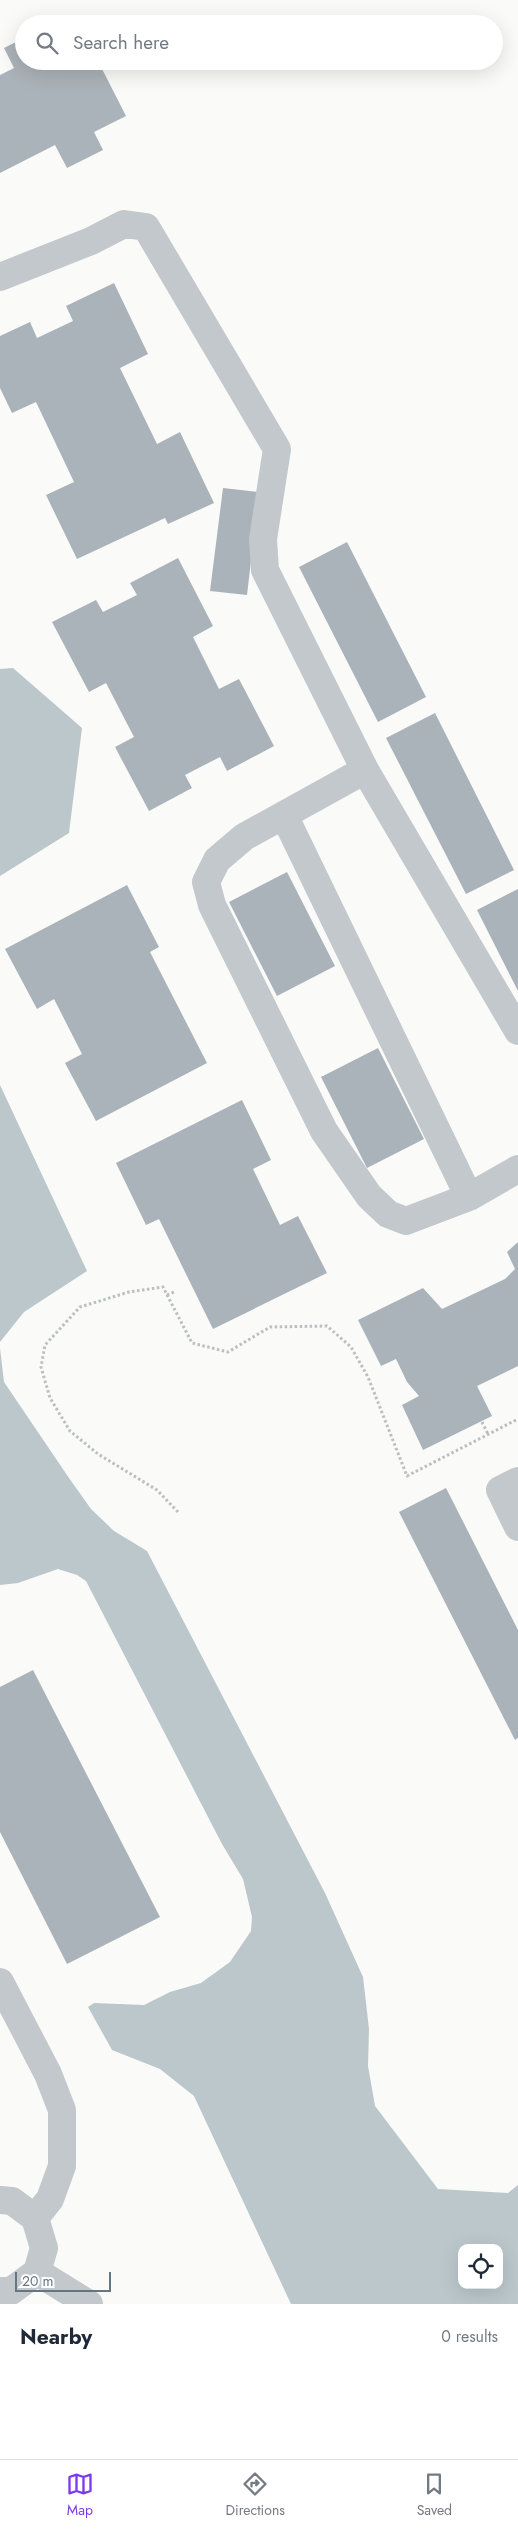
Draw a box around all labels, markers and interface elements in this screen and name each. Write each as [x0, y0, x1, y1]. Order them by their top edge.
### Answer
search box [15, 15, 503, 70]
icon: search [33, 29, 61, 57]
text: Search here [73, 29, 169, 56]
map controls [458, 2244, 503, 2289]
button: locate [458, 2244, 503, 2289]
scale bar [15, 2269, 111, 2292]
text: 20 m [22, 2271, 54, 2291]
text: Nearby [20, 2322, 92, 2352]
text: 0 results [441, 2325, 498, 2348]
tab: Map [66, 2470, 94, 2520]
tab: Directions [226, 2470, 285, 2520]
tab: Saved [417, 2470, 452, 2520]

